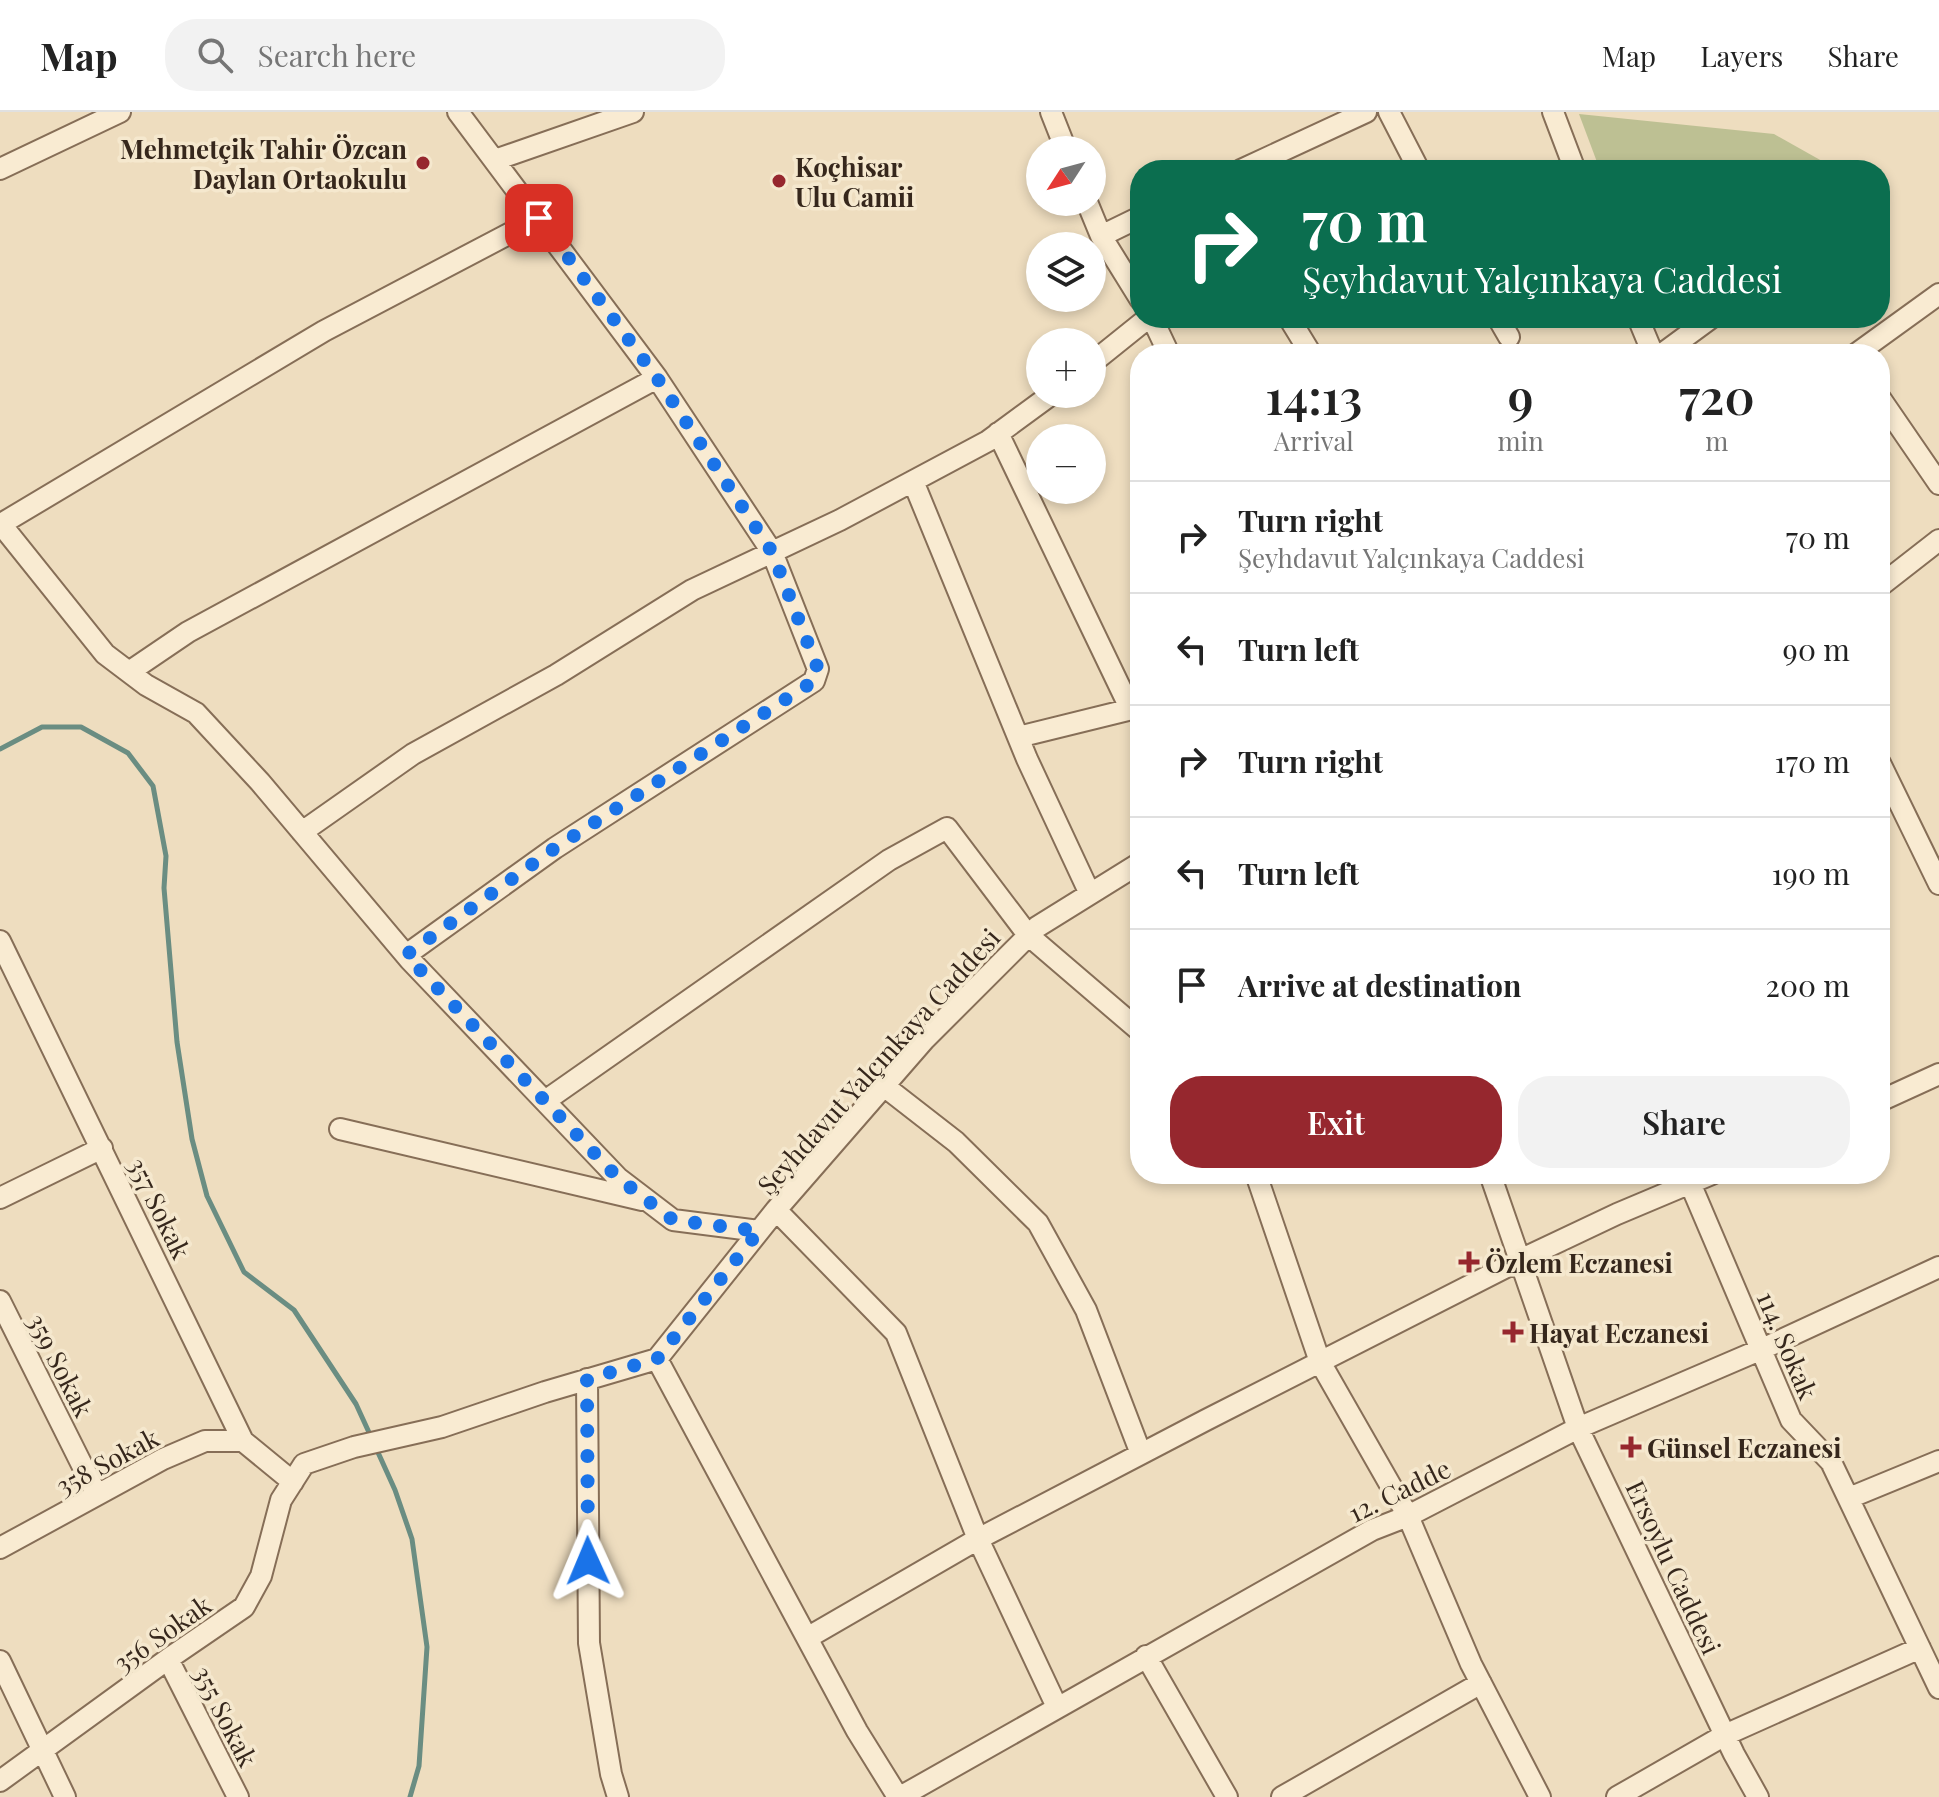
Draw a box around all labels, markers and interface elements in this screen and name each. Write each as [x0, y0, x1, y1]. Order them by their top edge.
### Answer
search box [165, 19, 725, 91]
text: Map [40, 30, 117, 81]
icon: search [193, 33, 237, 77]
text: Search here [257, 35, 416, 75]
text: Map [1602, 37, 1656, 74]
text: Layers [1700, 37, 1783, 74]
text: Share [1827, 37, 1899, 74]
place label: Mehmetçik Tahir Özcan Daylan Ortaokulu [120, 131, 407, 196]
north arrow [1026, 136, 1106, 216]
map controls [1026, 136, 1106, 504]
place label: Koçhisar Ulu Camii [795, 149, 914, 214]
marker: Mehmetçik Tahir Özcan Daylan Ortaokulu [414, 154, 432, 172]
marker: Koçhisar Ulu Camii [770, 172, 788, 190]
text: 70 m [1302, 182, 1427, 257]
pin [505, 184, 573, 252]
icon: right [1170, 192, 1274, 296]
icon: arrive [517, 196, 561, 240]
button: layers [1026, 232, 1106, 312]
text: Şeyhdavut Yalçınkaya Caddesi [1302, 254, 1782, 302]
button: + [1026, 328, 1106, 408]
text: 14:13 [1265, 363, 1362, 427]
text: 9 [1508, 363, 1534, 427]
text: 720 [1679, 363, 1755, 427]
text: Arrival [1274, 423, 1354, 458]
text: min [1498, 423, 1544, 458]
text: m [1705, 423, 1728, 458]
button: − [1026, 424, 1106, 504]
text: Turn right [1238, 500, 1383, 540]
icon: right [1170, 515, 1214, 559]
text: 70 m [1786, 517, 1850, 557]
text: Şeyhdavut Yalçınkaya Caddesi [1238, 540, 1585, 575]
icon: left [1170, 627, 1214, 671]
text: Turn left [1238, 629, 1359, 669]
text: 90 m [1783, 629, 1850, 669]
icon: right [1170, 739, 1214, 783]
text: Turn right [1238, 741, 1383, 781]
text: 170 m [1775, 741, 1850, 781]
icon: left [1170, 851, 1214, 895]
text: Turn left [1238, 853, 1359, 893]
text: 190 m [1772, 853, 1850, 893]
street label: Şeyhdavut Yalçınkaya Caddesi [749, 920, 1007, 1202]
icon: arrive [1170, 963, 1214, 1007]
text: Arrive at destination [1238, 965, 1521, 1005]
text: 200 m [1766, 965, 1850, 1005]
button: Exit [1170, 1076, 1502, 1168]
button: Share [1518, 1076, 1850, 1168]
street label: 357 Sokak [120, 1152, 200, 1265]
place label: Özlem Eczanesi [1485, 1245, 1673, 1280]
marker: Özlem Eczanesi [1460, 1253, 1478, 1271]
street label: 114. Sokak [1750, 1285, 1827, 1405]
street label: 359 Sokak [20, 1307, 102, 1423]
place label: Hayat Eczanesi [1529, 1315, 1709, 1350]
marker: Hayat Eczanesi [1504, 1323, 1522, 1341]
street label: 358 Sokak [49, 1419, 165, 1503]
place label: Günsel Eczanesi [1647, 1430, 1841, 1465]
marker: Günsel Eczanesi [1622, 1438, 1640, 1456]
street label: 12. Cadde [1342, 1450, 1456, 1530]
street label: Ersoylu Caddesi [1618, 1474, 1730, 1660]
position arrow [546, 1519, 630, 1603]
street label: 356 Sokak [106, 1586, 218, 1679]
street label: 355 Sokak [186, 1660, 267, 1773]

